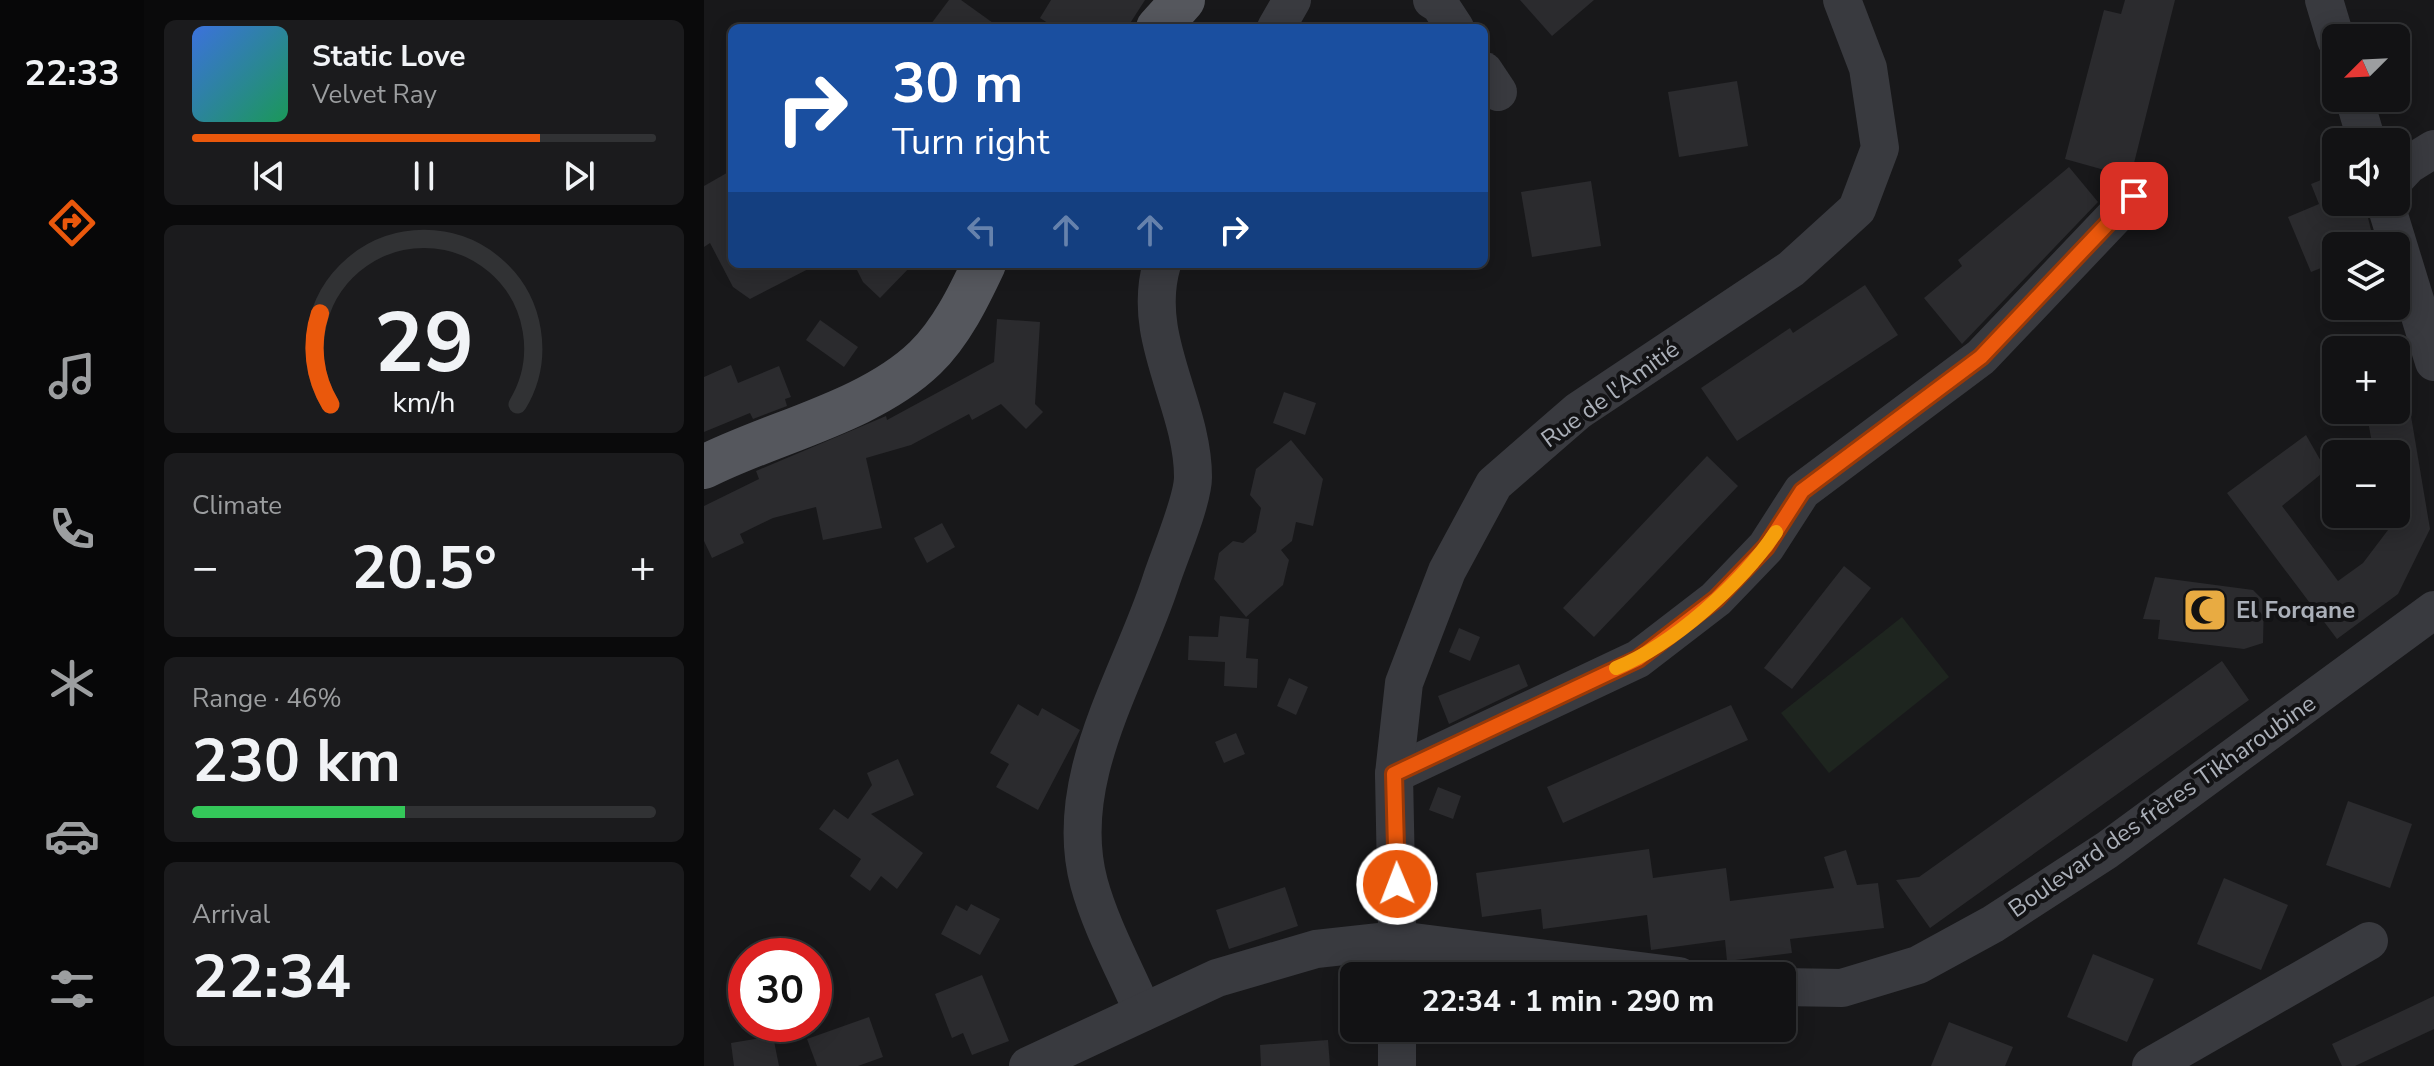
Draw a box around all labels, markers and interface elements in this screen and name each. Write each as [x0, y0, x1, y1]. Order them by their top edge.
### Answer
north arrow [2322, 24, 2410, 112]
map controls [2322, 24, 2410, 528]
text: Static Love [312, 36, 466, 77]
text: 30 m [892, 45, 1023, 122]
text: 22:33 [24, 49, 120, 98]
icon: right [760, 56, 864, 160]
text: Velvet Ray [312, 77, 437, 112]
text: Turn right [892, 118, 1049, 167]
button: sound [2322, 128, 2410, 216]
icon: previous [247, 154, 291, 198]
icon: pause [402, 154, 446, 198]
icon: next [557, 154, 601, 198]
pin [2100, 162, 2168, 230]
icon: arrive [2112, 174, 2156, 218]
icon: directions [44, 195, 100, 251]
icon: left [960, 208, 1004, 252]
icon: ahead [1044, 208, 1088, 252]
icon: ahead [1128, 208, 1172, 252]
icon: right [1212, 208, 1256, 252]
button: layers [2322, 232, 2410, 320]
text: 29 [374, 286, 474, 399]
street label: Rue de l'Amitié [1535, 333, 1685, 455]
button: + [2322, 336, 2410, 424]
icon: music [44, 348, 100, 404]
text: km/h [393, 383, 455, 422]
button: − [2322, 440, 2410, 528]
text: Climate [192, 488, 282, 523]
icon: phone [44, 501, 100, 557]
text: 20.5° [351, 527, 497, 609]
text: − [192, 538, 218, 598]
text: + [630, 538, 656, 598]
mosque icon: El Forqane [2181, 586, 2229, 634]
place label: El Forqane [2236, 594, 2355, 626]
icon: climate [44, 655, 100, 711]
text: Range · 46% [192, 681, 342, 716]
street label: Boulevard des frères Tikharoubine [2002, 687, 2322, 925]
text: 230 km [192, 720, 401, 802]
icon: car [44, 808, 100, 864]
position arrow [1355, 842, 1439, 926]
text: Arrival [192, 897, 270, 932]
text: 22:34 [192, 936, 351, 1018]
speed limit sign: 30 [728, 938, 832, 1042]
icon: filters [44, 961, 100, 1017]
text: 22:34 · 1 min · 290 m [1422, 981, 1714, 1022]

